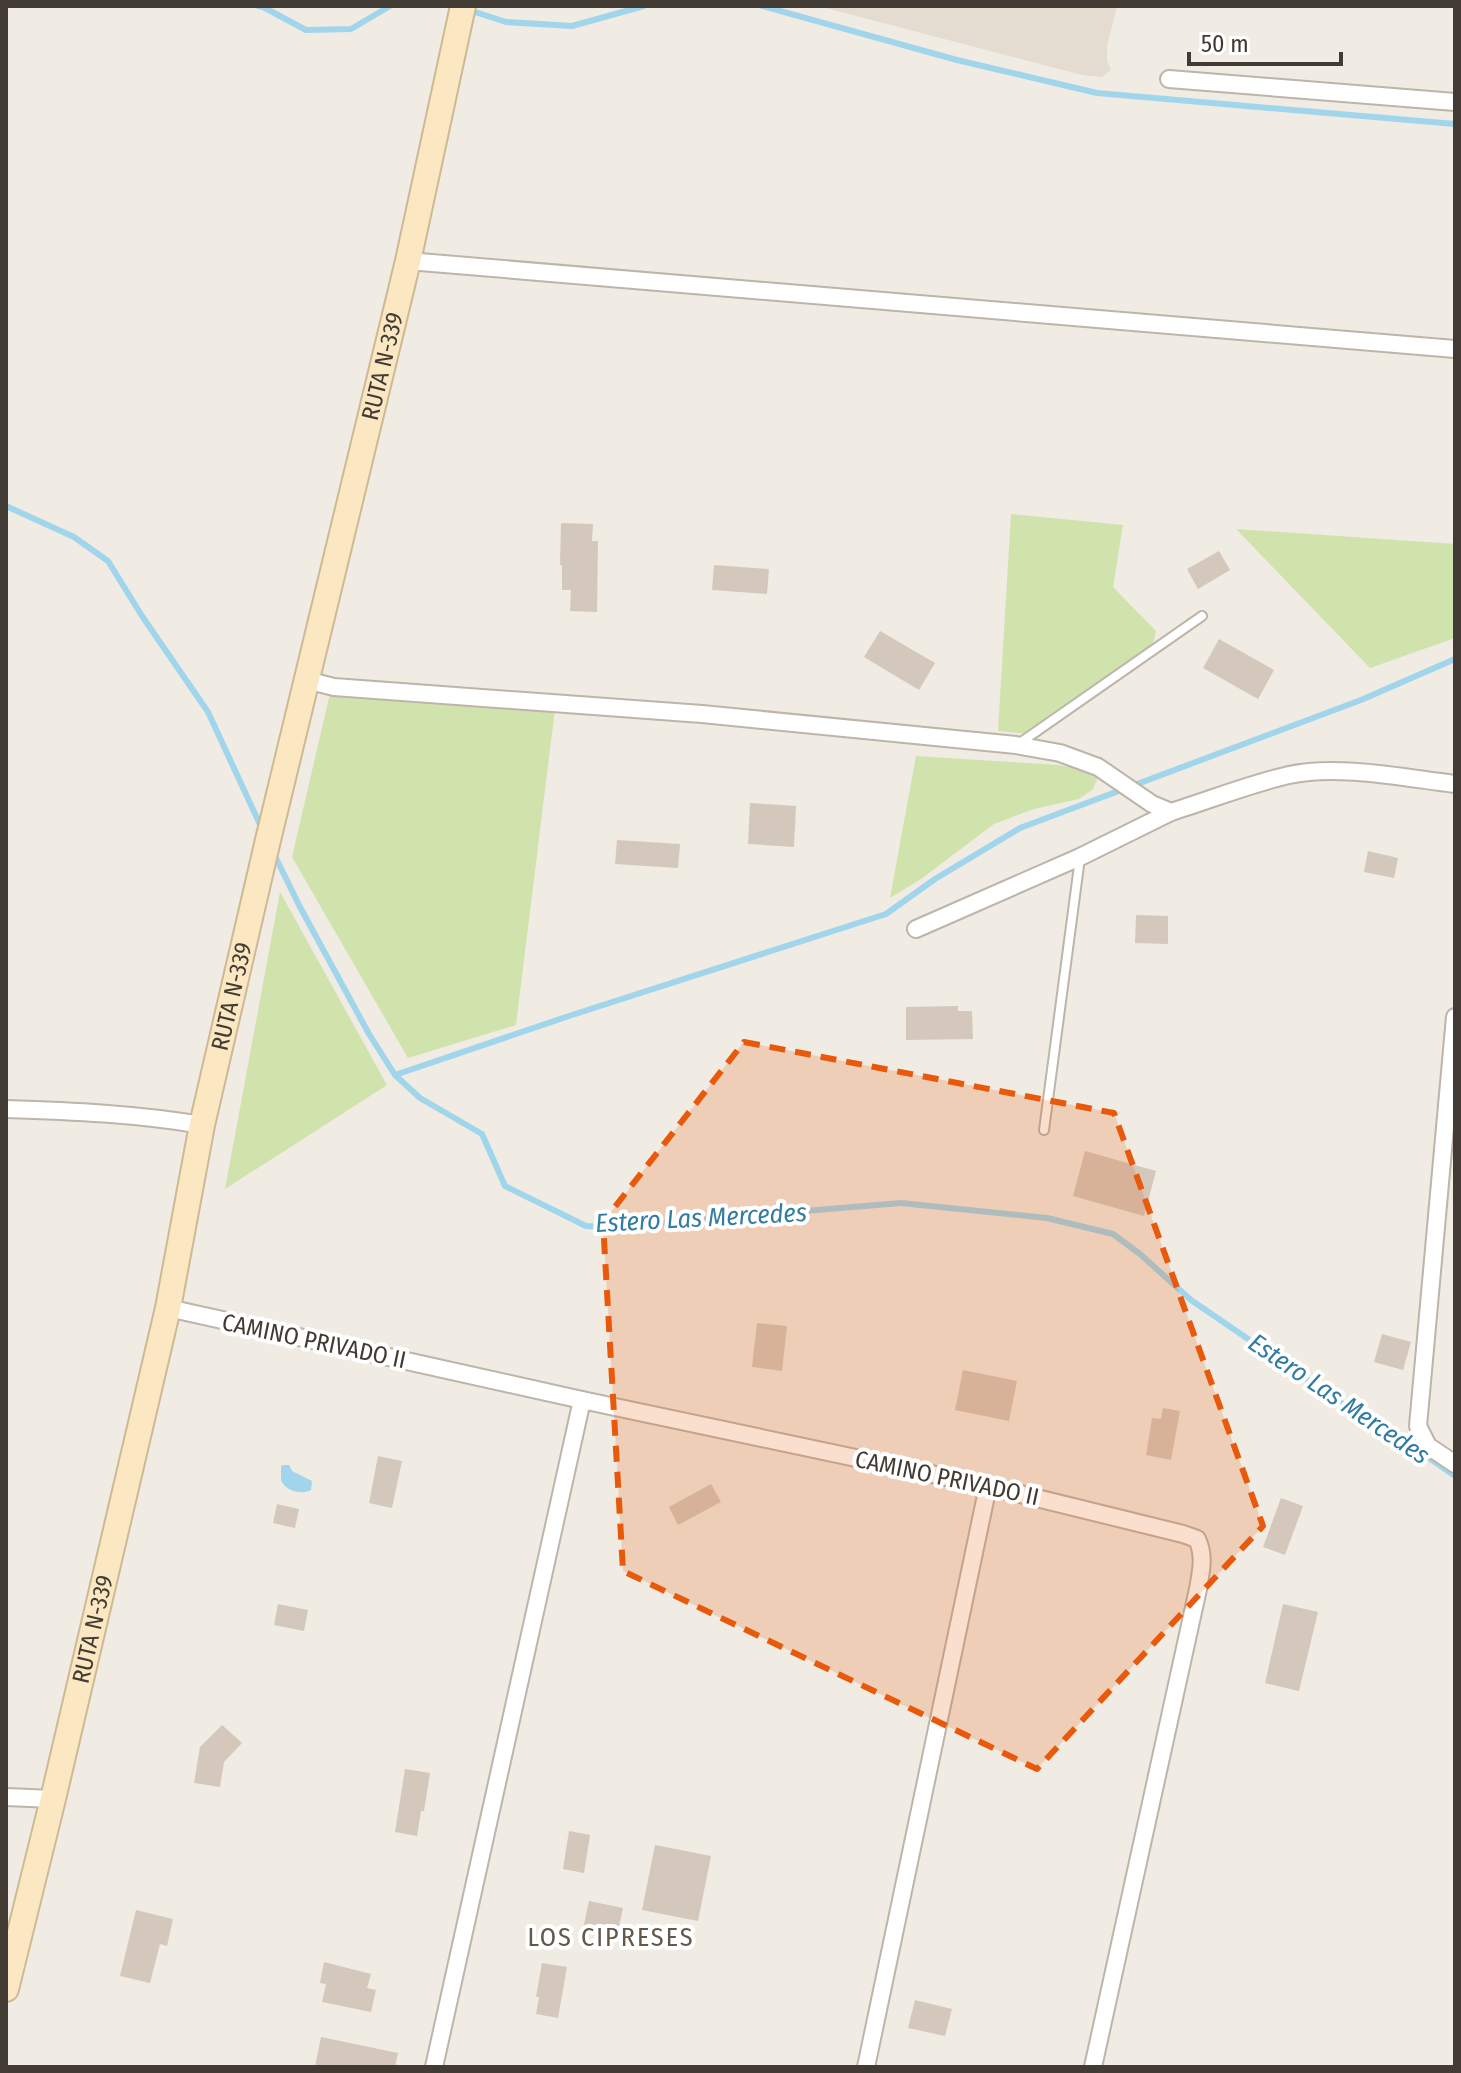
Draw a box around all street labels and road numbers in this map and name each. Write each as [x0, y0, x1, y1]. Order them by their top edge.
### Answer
street label: RUTA N-339 [356, 309, 409, 423]
street label: RUTA N-339 [206, 940, 258, 1053]
street label: CAMINO PRIVADO II [220, 1308, 408, 1374]
street label: CAMINO PRIVADO II [853, 1445, 1041, 1511]
street label: RUTA N-339 [67, 1572, 119, 1686]

